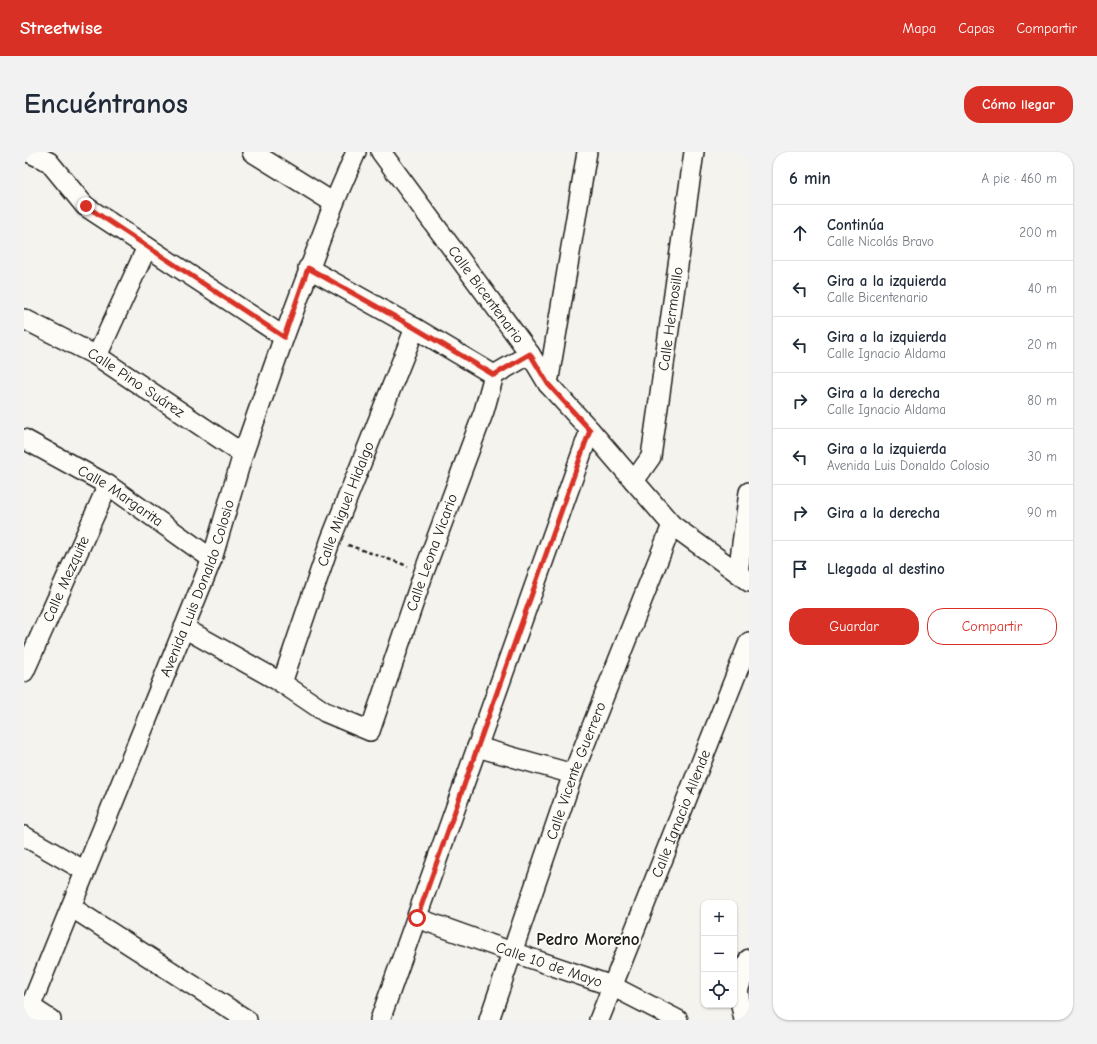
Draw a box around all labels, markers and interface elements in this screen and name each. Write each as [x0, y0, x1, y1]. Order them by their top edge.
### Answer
text: Streetwise [20, 17, 102, 39]
text: Mapa [903, 20, 936, 37]
text: Capas [958, 20, 994, 37]
text: Compartir [1016, 20, 1077, 37]
button: Cómo llegar [964, 86, 1073, 123]
text: Encuéntranos [24, 88, 188, 120]
text: 6 min [789, 169, 831, 188]
text: A pie · 460 m [981, 171, 1057, 186]
route end [77, 197, 95, 215]
text: Continúa [827, 216, 884, 234]
icon: ahead [789, 222, 811, 244]
text: 200 m [1019, 225, 1057, 240]
text: Calle Nicolás Bravo [827, 234, 934, 249]
street label: Calle Bicentenario [444, 242, 528, 347]
street label: Calle Hermosillo [654, 266, 687, 372]
text: Gira a la izquierda [827, 272, 947, 290]
icon: left [789, 278, 811, 300]
text: 40 m [1028, 281, 1057, 296]
text: Calle Bicentenario [827, 290, 928, 305]
text: Gira a la izquierda [827, 328, 947, 346]
icon: left [789, 334, 811, 356]
text: 20 m [1027, 337, 1057, 352]
street label: Calle Pino Suárez [85, 344, 188, 421]
text: Calle Ignacio Aldama [827, 346, 946, 361]
text: Gira a la derecha [827, 384, 940, 402]
icon: right [789, 390, 811, 412]
text: 80 m [1027, 393, 1057, 408]
text: Calle Ignacio Aldama [827, 402, 946, 417]
street label: Calle Miguel Hidalgo [313, 439, 378, 569]
text: Gira a la izquierda [827, 440, 947, 458]
icon: left [789, 446, 811, 468]
text: 30 m [1027, 449, 1057, 464]
text: Avenida Luis Donaldo Colosio [827, 458, 990, 473]
street label: Calle Margarita [75, 461, 167, 530]
street label: Calle Leona Vicario [402, 491, 461, 614]
street label: Avenida Luis Donaldo Colosio [156, 497, 238, 680]
icon: right [789, 502, 811, 524]
text: Gira a la derecha [827, 504, 940, 522]
text: 90 m [1027, 505, 1057, 520]
street label: Calle Mezquite [39, 533, 93, 625]
icon: arrive [789, 558, 811, 580]
text: Llegada al destino [827, 560, 945, 578]
button: Guardar [789, 608, 919, 645]
button: Compartir [927, 608, 1057, 645]
street label: Calle Vicente Guerrero [542, 699, 610, 842]
street label: Calle Ignacio Allende [647, 747, 715, 880]
map controls [701, 900, 737, 1008]
button: + [701, 900, 737, 936]
route start [408, 909, 426, 927]
district label: Pedro Moreno [536, 930, 640, 949]
button: − [701, 936, 737, 972]
street label: Calle 10 de Mayo [493, 938, 605, 991]
button: locate [701, 972, 737, 1008]

